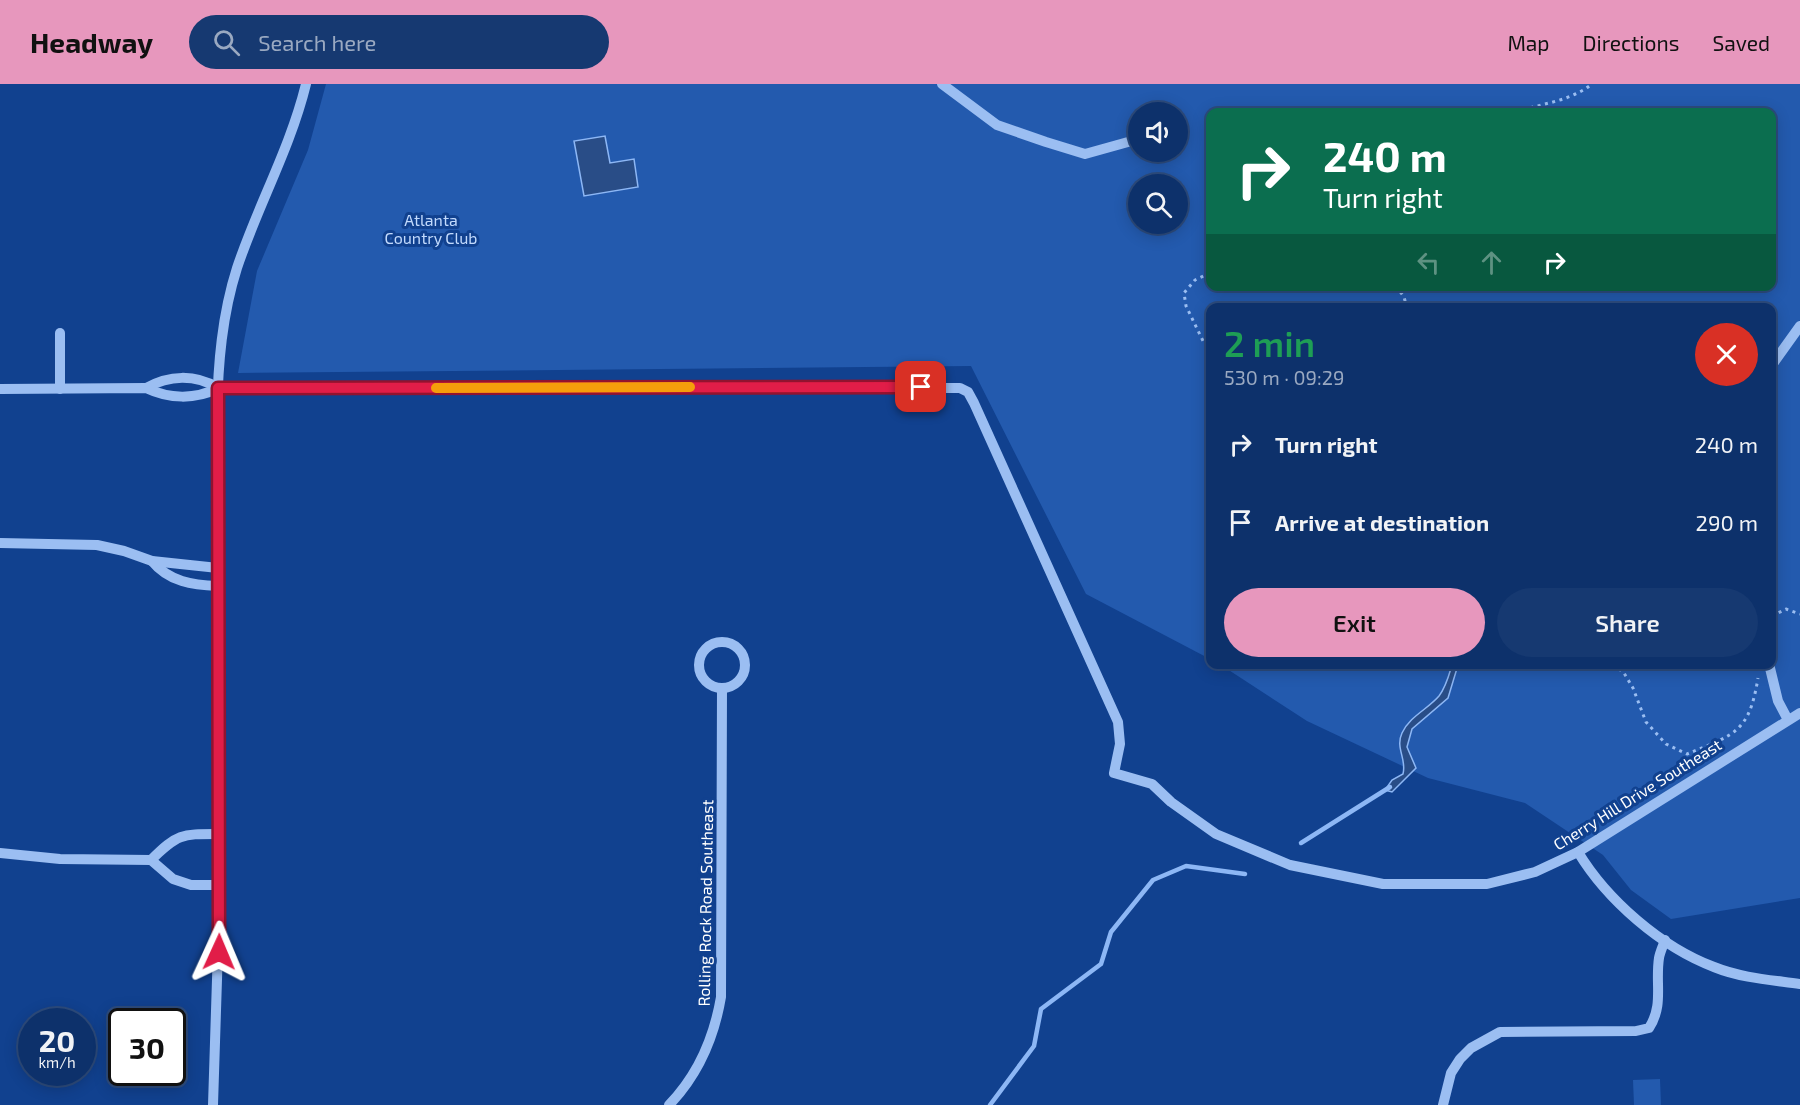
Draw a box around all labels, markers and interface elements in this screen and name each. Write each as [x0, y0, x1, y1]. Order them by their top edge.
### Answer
search box [189, 15, 609, 69]
text: Headway [30, 25, 153, 59]
icon: search [210, 26, 243, 59]
text: Search here [258, 29, 376, 55]
text: Map [1507, 30, 1550, 55]
text: Directions [1583, 30, 1679, 55]
text: Saved [1712, 30, 1770, 55]
map controls [1128, 102, 1188, 234]
button: sound [1128, 102, 1188, 162]
text: 240 m [1323, 130, 1447, 180]
icon: right [1224, 132, 1302, 210]
button: search [1128, 174, 1188, 234]
text: Turn right [1323, 181, 1443, 213]
park label: Atlanta Country Club [385, 210, 477, 247]
icon: left [1412, 246, 1445, 279]
icon: ahead [1475, 246, 1508, 279]
icon: right [1538, 246, 1571, 279]
text: 2 min [1224, 321, 1315, 364]
button: close [1695, 323, 1758, 386]
pin [895, 361, 946, 412]
text: 530 m · 09:29 [1224, 365, 1344, 389]
icon: arrive [904, 370, 937, 403]
icon: right [1224, 428, 1257, 461]
text: Turn right [1275, 431, 1377, 457]
text: 240 m [1695, 431, 1758, 457]
icon: arrive [1224, 506, 1257, 539]
text: Arrive at destination [1275, 509, 1489, 535]
text: 290 m [1696, 509, 1758, 535]
button: Exit [1224, 588, 1485, 657]
button: Share [1497, 588, 1758, 657]
street label: Cherry Hill Drive Southeast [1549, 734, 1725, 854]
street label: Rolling Rock Road Southeast [694, 799, 716, 1007]
position arrow [187, 920, 251, 984]
speed limit sign: 30 [108, 1008, 186, 1086]
text: 20 [39, 1022, 75, 1058]
text: km/h [38, 1053, 76, 1071]

